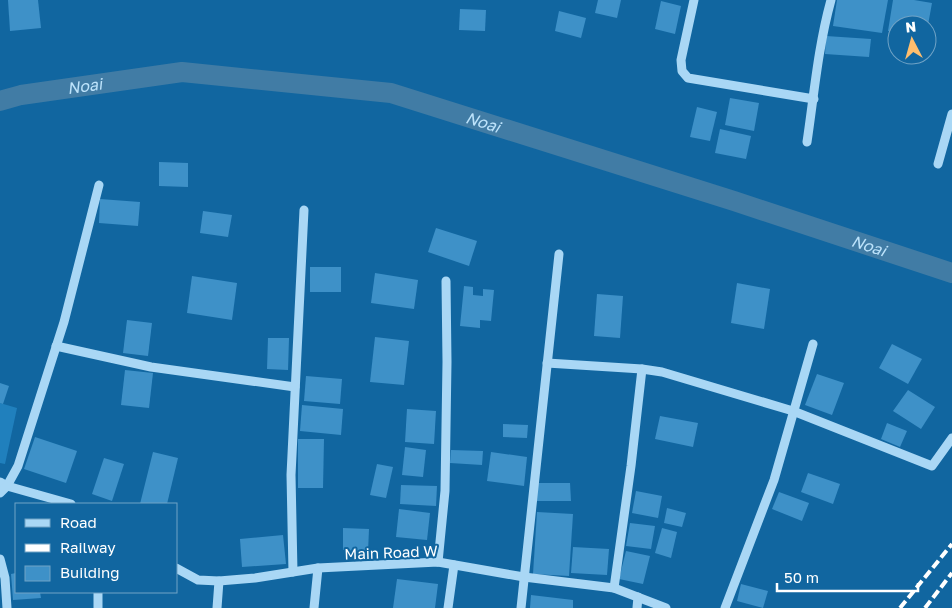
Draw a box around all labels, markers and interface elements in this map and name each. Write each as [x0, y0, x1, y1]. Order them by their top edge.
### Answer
north arrow [887, 15, 937, 65]
text: N [904, 18, 917, 36]
water label: Noai [66, 73, 105, 98]
water label: Noai [463, 107, 504, 137]
water label: Noai [849, 230, 890, 261]
legend [15, 503, 178, 593]
text: Road [60, 513, 97, 531]
text: Railway [60, 538, 116, 556]
street label: Main Road W [344, 541, 438, 563]
scale bar [777, 560, 918, 592]
text: Building [60, 563, 120, 581]
text: 50 m [784, 568, 819, 586]

